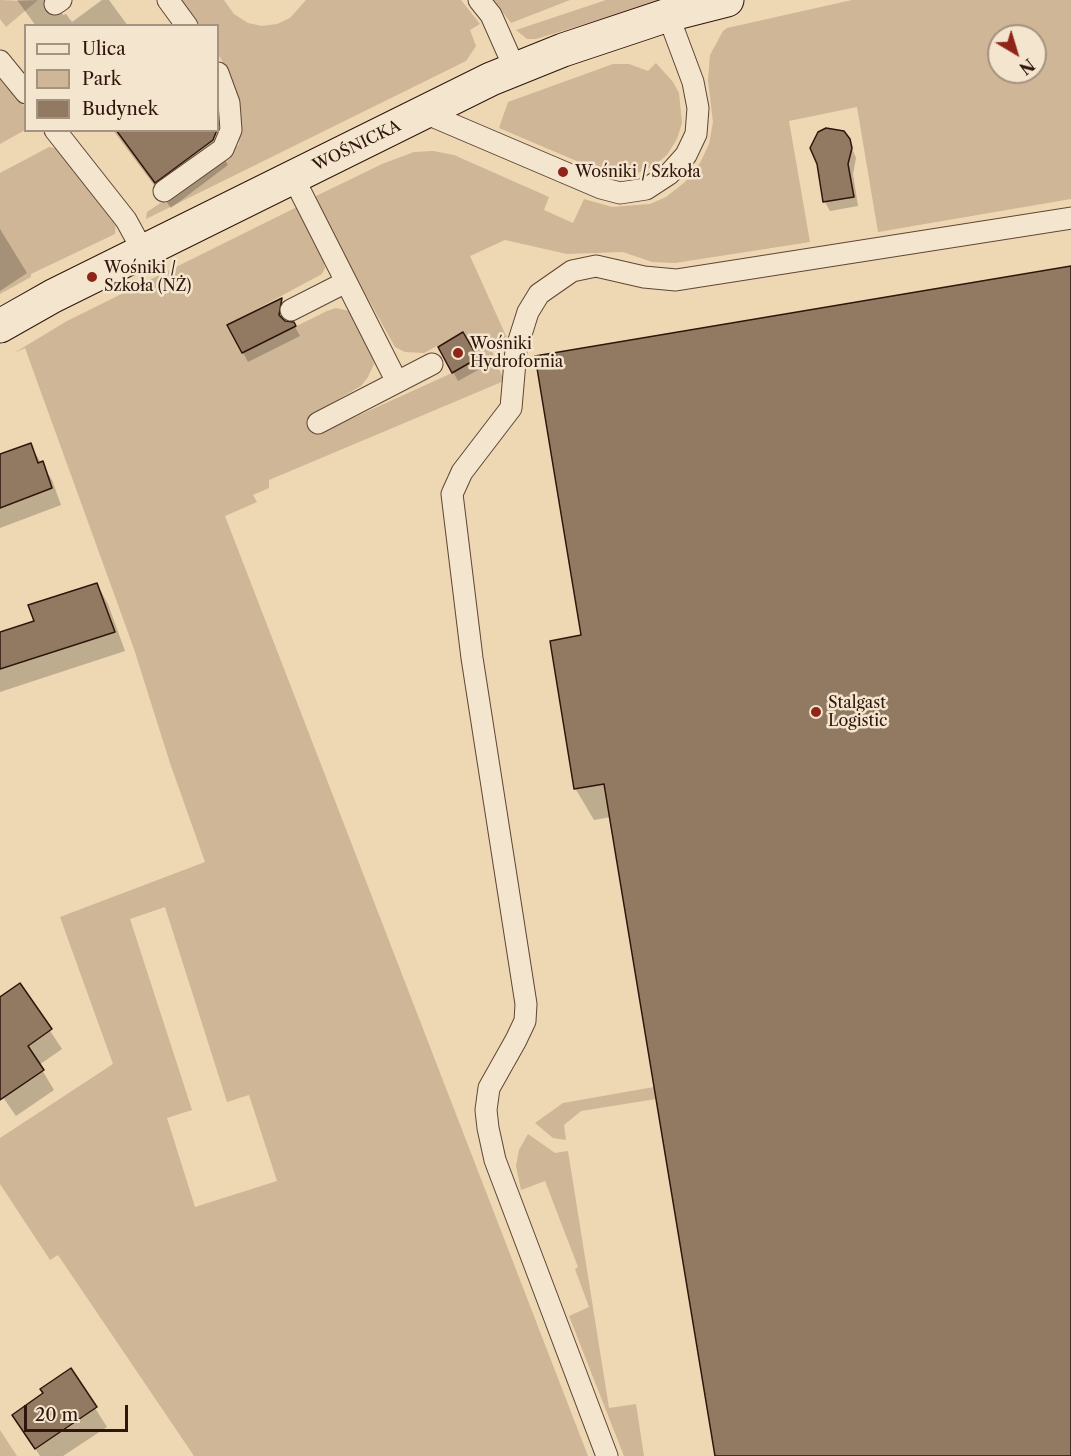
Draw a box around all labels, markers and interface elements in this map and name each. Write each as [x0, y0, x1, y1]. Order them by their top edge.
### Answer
legend [24, 24, 219, 132]
north arrow [987, 24, 1047, 84]
text: Ulica [82, 38, 126, 60]
text: N [1015, 54, 1038, 79]
text: Park [82, 68, 121, 90]
text: Budynek [82, 98, 158, 120]
street label: WOŚNICKA [310, 116, 404, 176]
place label: Wośniki / Szkoła [575, 162, 701, 182]
marker: Wośniki / Szkoła [556, 165, 570, 179]
place label: Wośniki / Szkoła (NŻ) [104, 258, 191, 296]
marker: Wośniki / Szkoła (NŻ) [85, 270, 99, 284]
place label: Wośniki Hydrofornia [470, 334, 563, 372]
marker: Wośniki Hydrofornia [451, 346, 465, 360]
place label: Stalgast Logistic [828, 693, 887, 731]
marker: Stalgast Logistic [809, 705, 823, 719]
scale bar [27, 1393, 130, 1431]
text: 20 m [35, 1404, 78, 1426]

